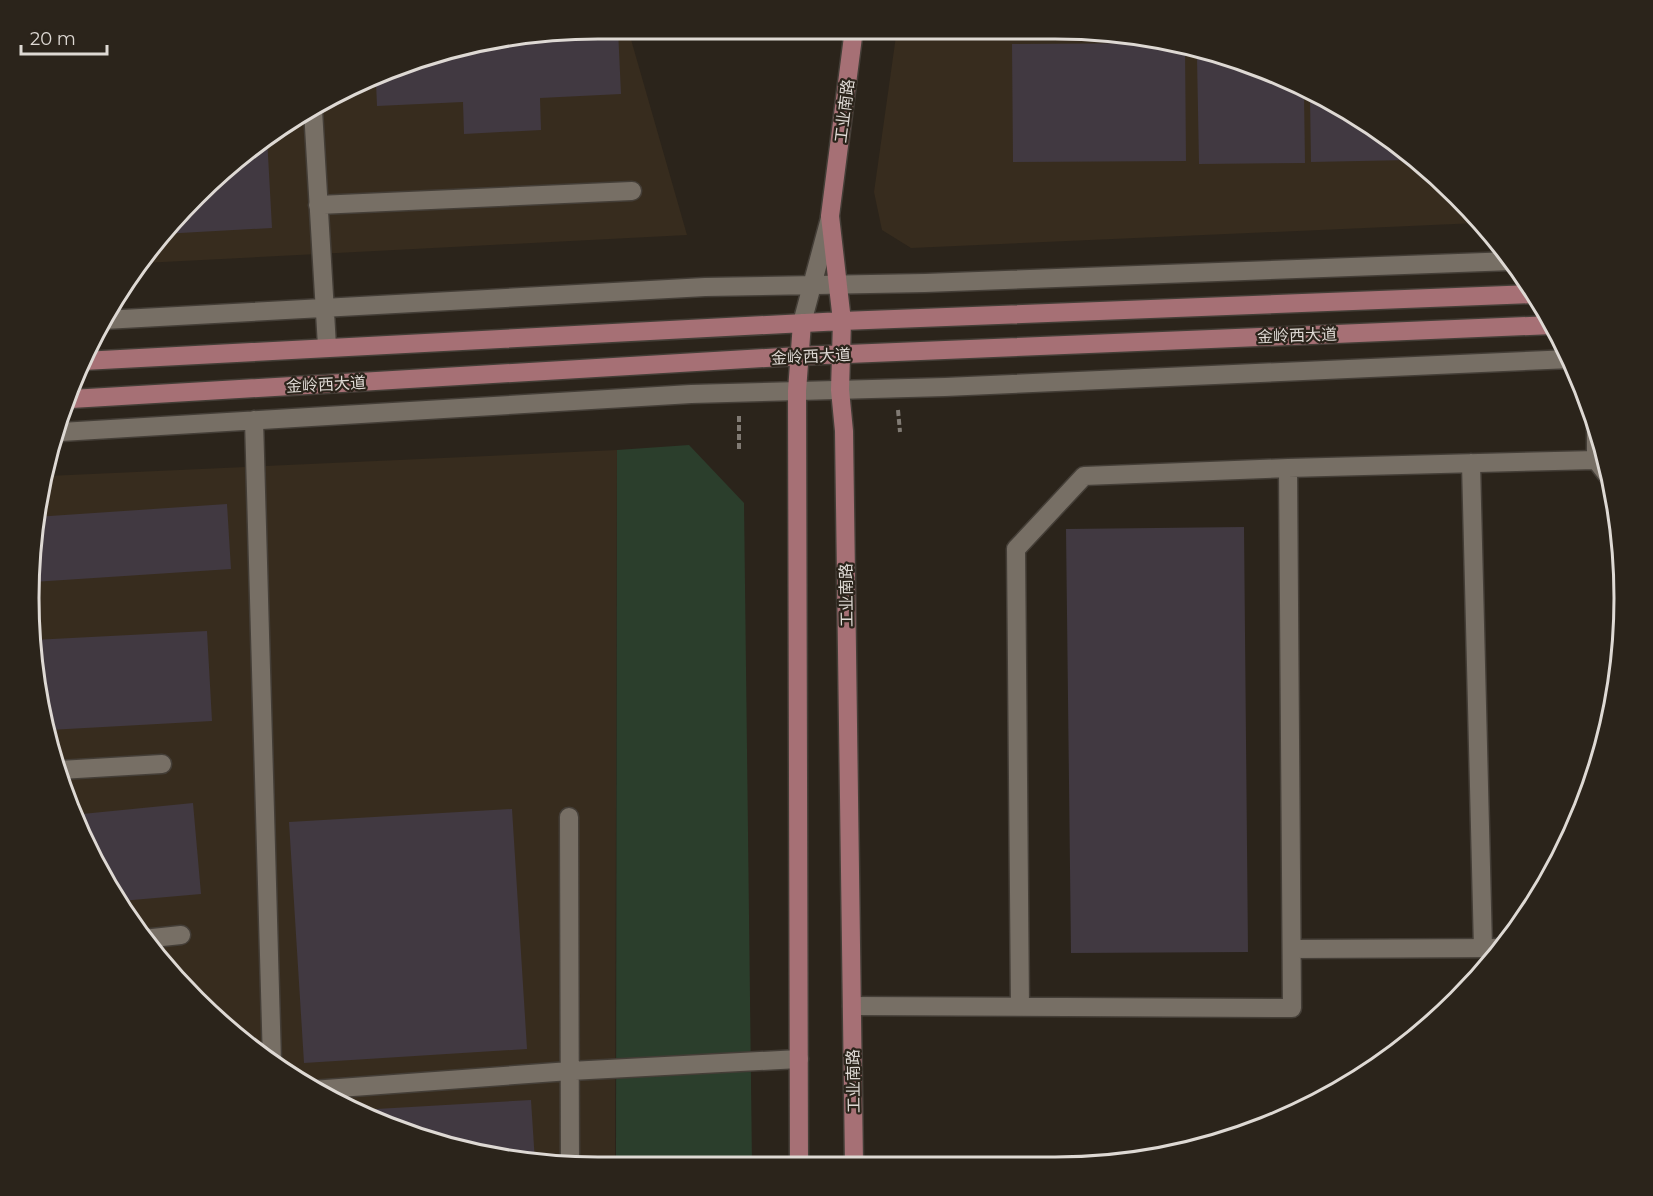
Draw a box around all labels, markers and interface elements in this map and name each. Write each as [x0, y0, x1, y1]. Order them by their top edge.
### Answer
scale bar [21, 18, 106, 56]
text: 20 m [30, 28, 76, 50]
street label: 工业南路 [831, 78, 858, 144]
street label: 金岭西大道 [1257, 325, 1337, 346]
street label: 金岭西大道 [771, 345, 851, 368]
street label: 金岭西大道 [286, 373, 366, 396]
street label: 工业南路 [836, 563, 857, 627]
street label: 工业南路 [843, 1049, 864, 1113]

